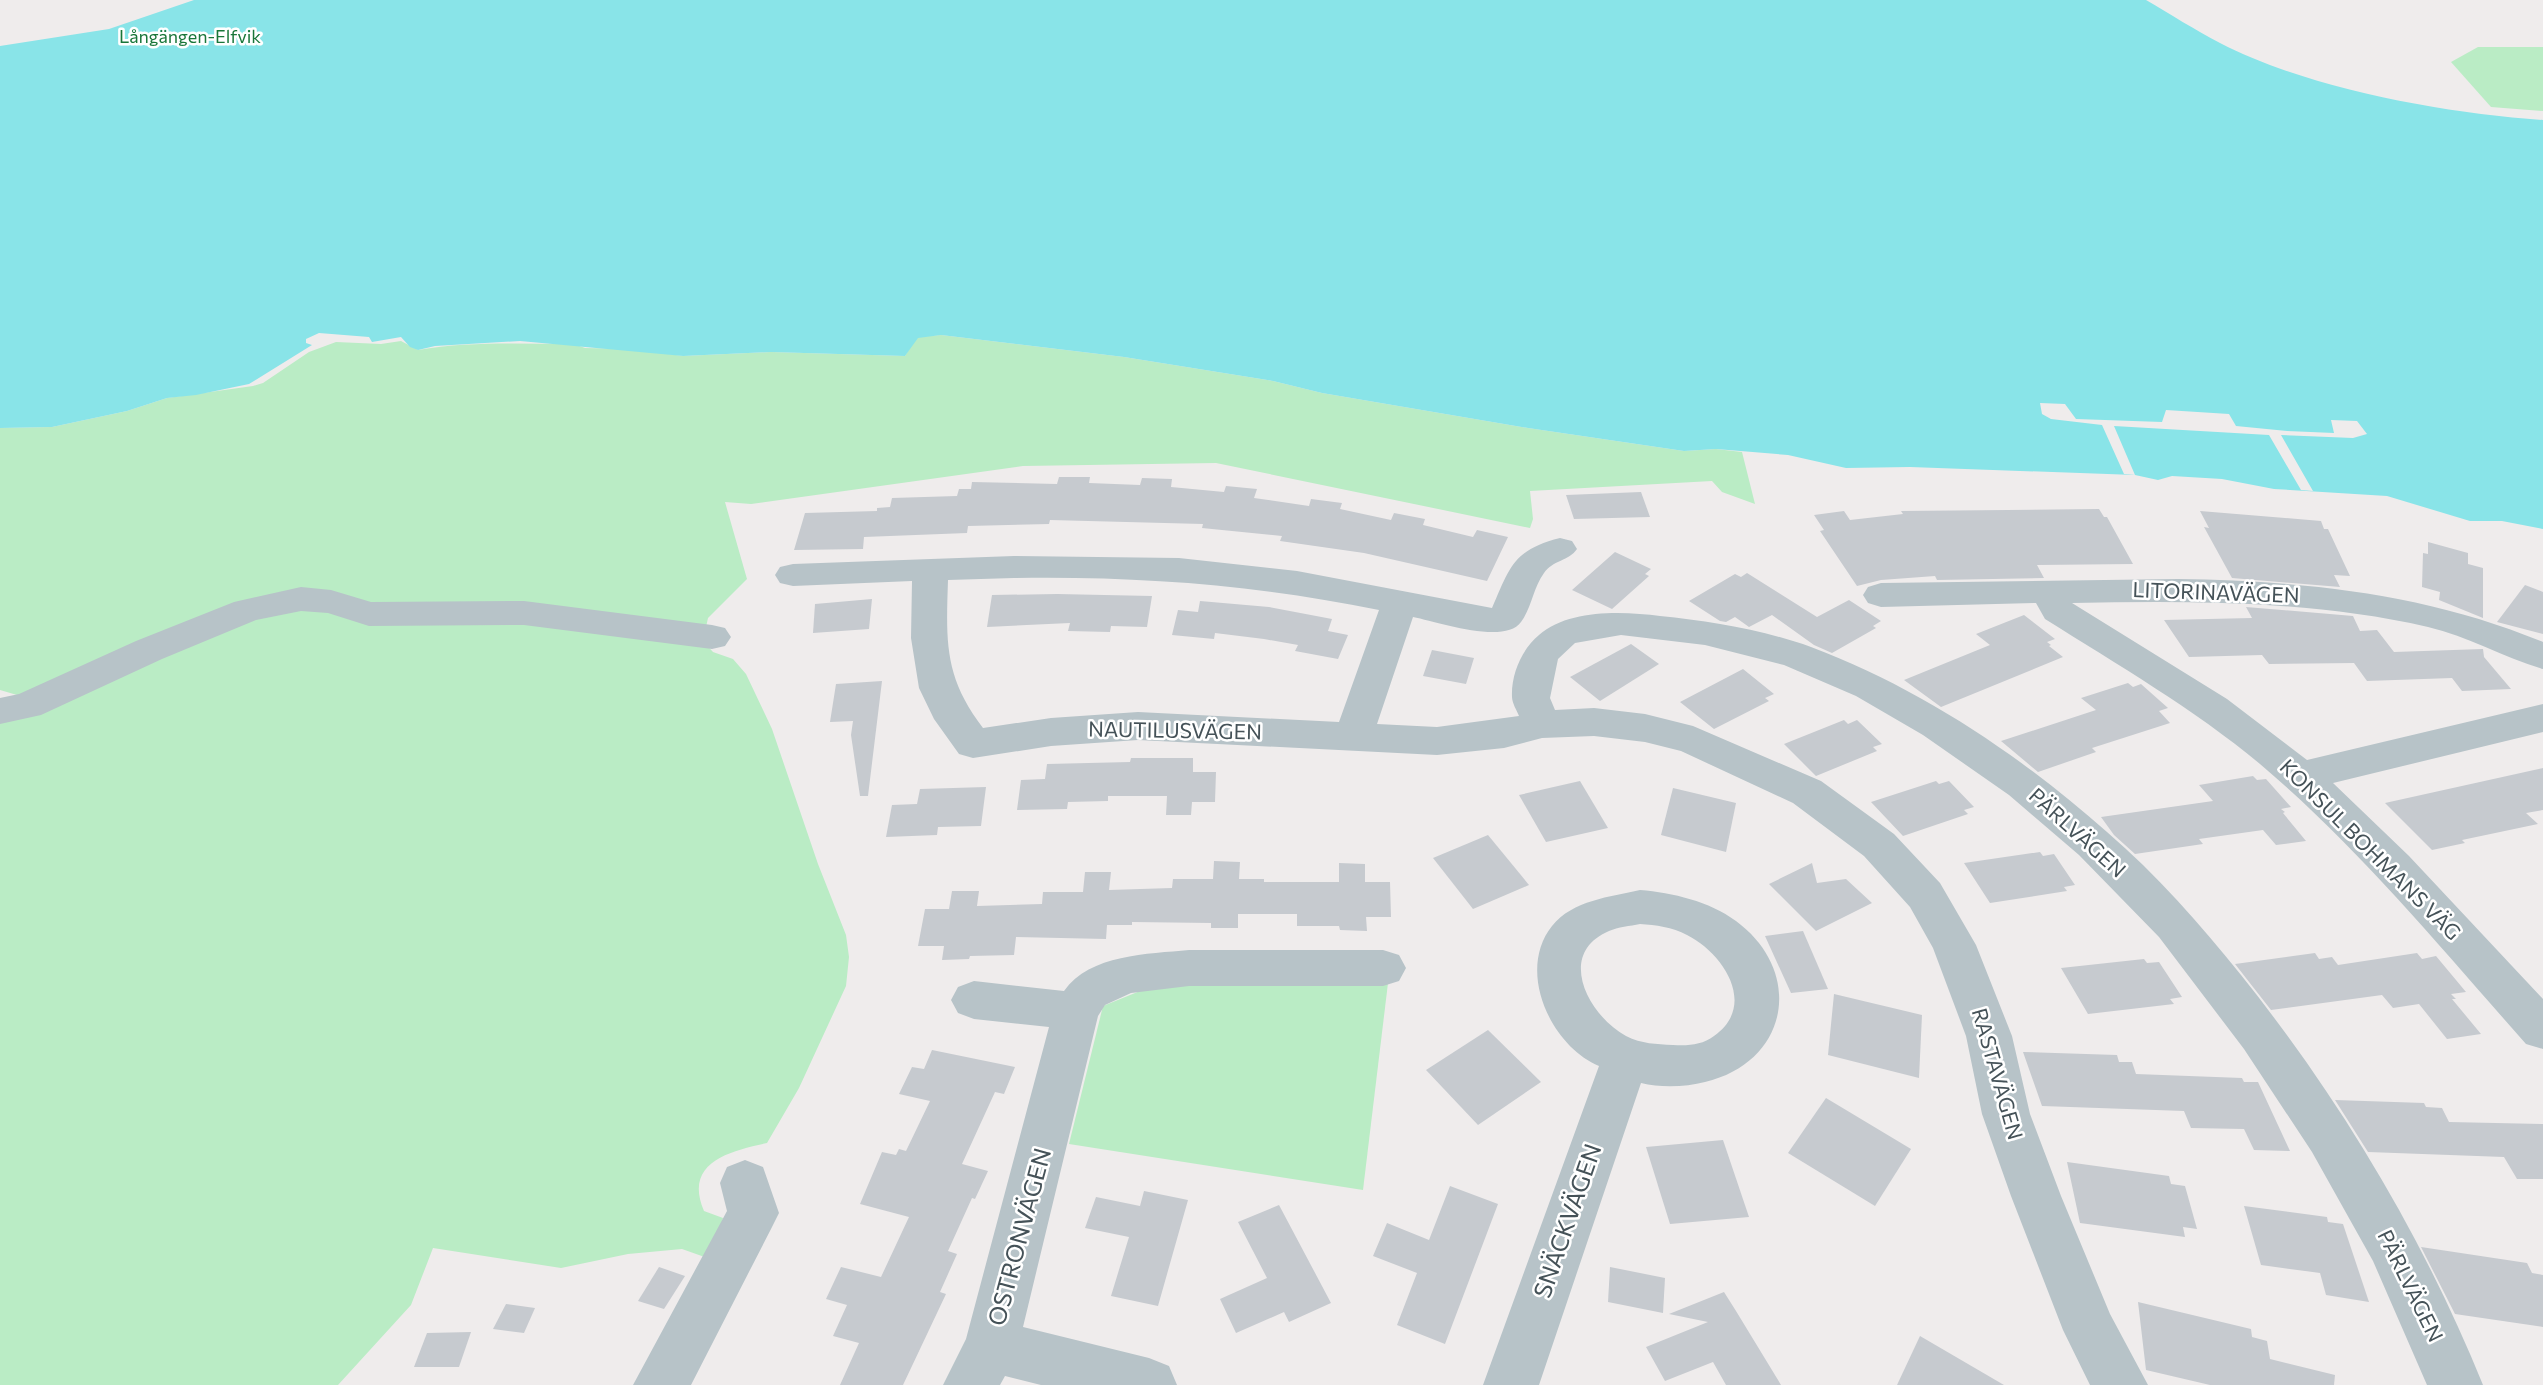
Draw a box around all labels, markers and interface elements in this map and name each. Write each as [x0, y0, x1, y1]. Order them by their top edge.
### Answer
park label: Långängen-Elfvik [119, 25, 261, 47]
street label: LITORINAVÄGEN [2132, 576, 2300, 607]
street label: NAUTILUSVÄGEN [1088, 715, 1262, 744]
street label: KONSUL BOHMANS VÄG [2275, 753, 2467, 945]
street label: PÄRLVÄGEN [2025, 782, 2131, 882]
street label: RASTAVÄGEN [1968, 1005, 2029, 1142]
street label: SNÄCKVÄGEN [1527, 1140, 1607, 1301]
street label: OSTRONVÄGEN [981, 1145, 1056, 1329]
street label: PÄRLVÄGEN [2373, 1225, 2449, 1345]

